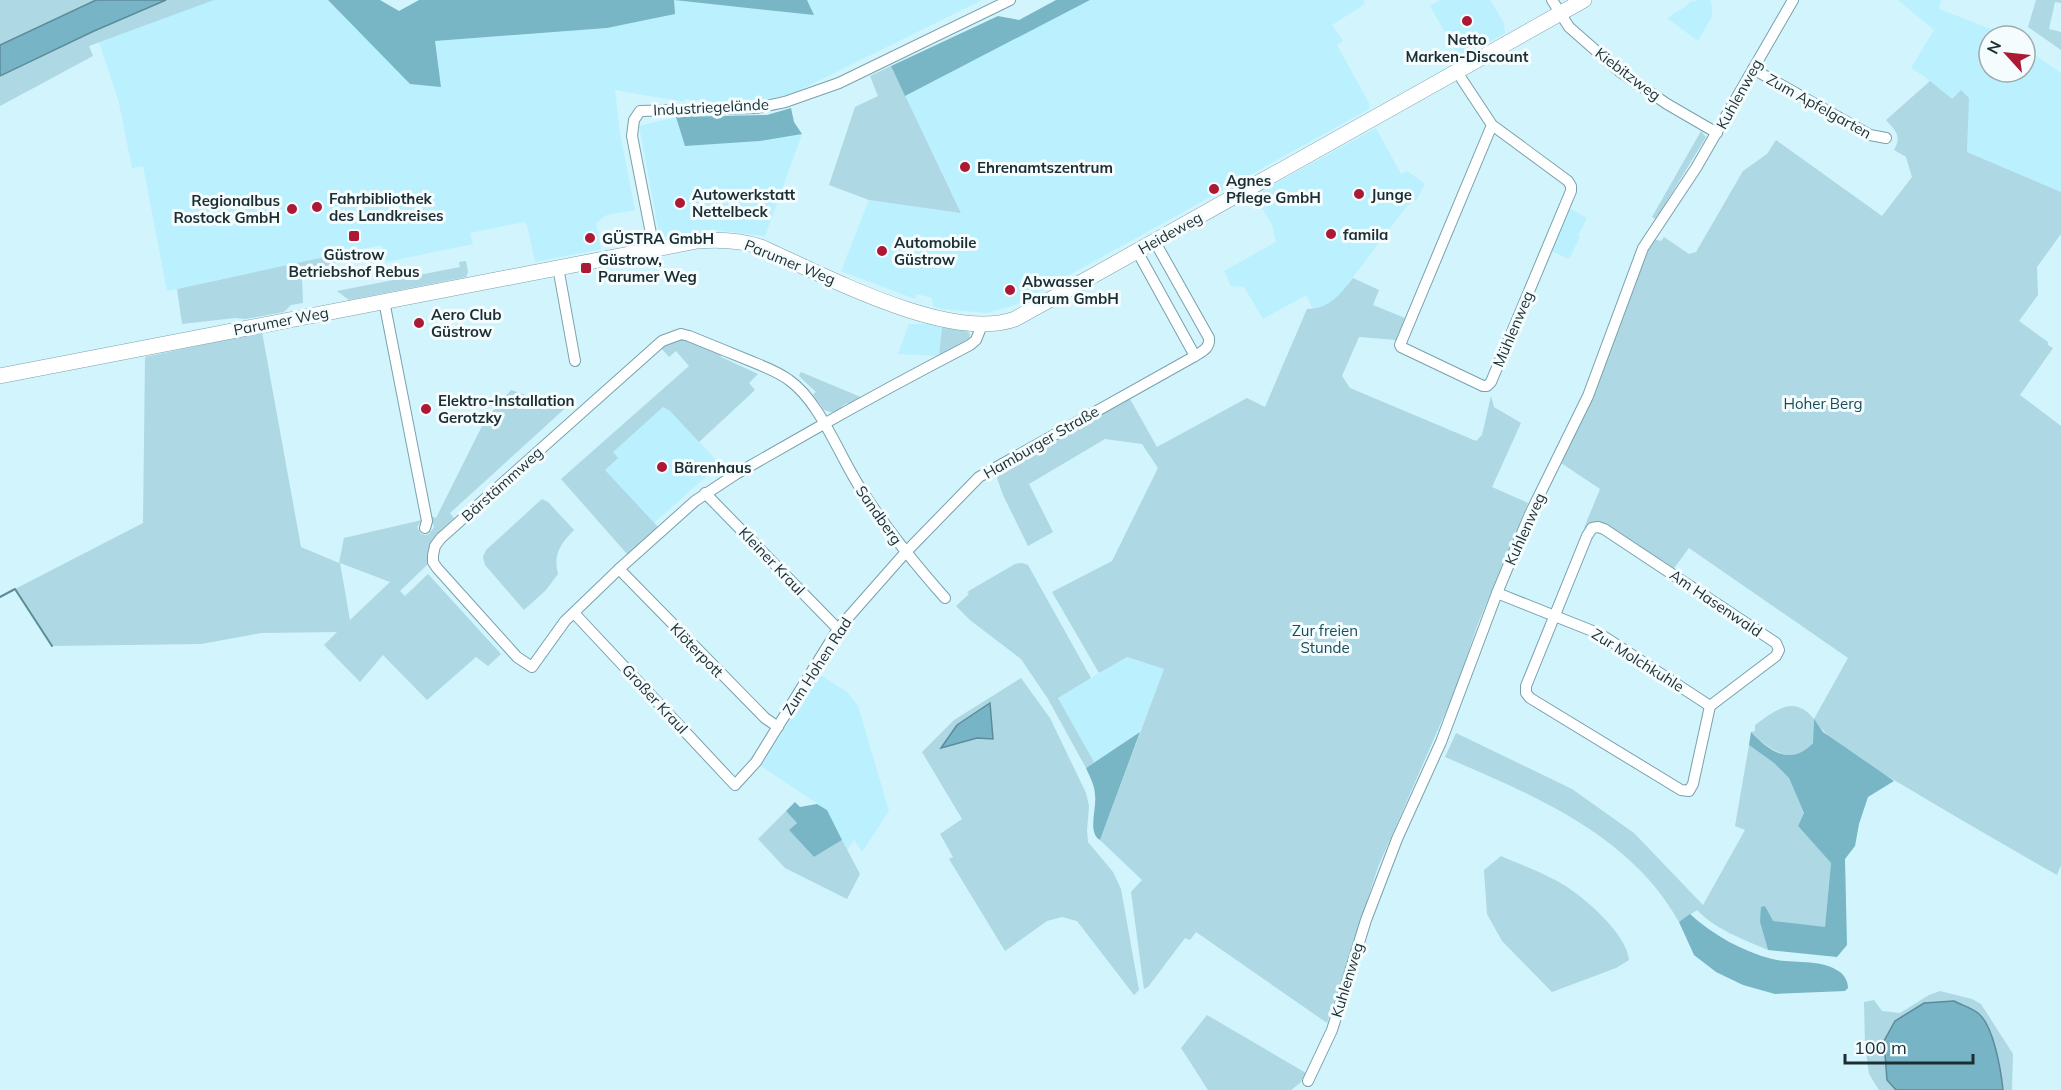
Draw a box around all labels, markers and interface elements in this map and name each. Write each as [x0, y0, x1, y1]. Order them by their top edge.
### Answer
marker: Netto Marken-Discount [1460, 14, 1474, 28]
north arrow [1977, 24, 2037, 84]
place label: Netto Marken-Discount [1405, 30, 1529, 66]
text: N [1982, 37, 2005, 57]
street label: Kiebitzweg [1592, 43, 1664, 105]
street label: Kuhlenweg [1712, 56, 1766, 132]
street label: Zum Apfelgarten [1763, 69, 1875, 143]
street label: Industriegelände [653, 94, 769, 120]
place label: Ehrenamtszentrum [977, 158, 1113, 177]
marker: Ehrenamtszentrum [958, 160, 972, 174]
place label: Agnes Pflege GmbH [1226, 171, 1321, 207]
marker: Agnes Pflege GmbH [1207, 182, 1221, 196]
place label: Autowerkstatt Nettelbeck [692, 185, 796, 221]
place label: Junge [1371, 185, 1412, 204]
marker: Junge [1352, 187, 1366, 201]
place label: Fahrbibliothek des Landkreises [329, 189, 444, 225]
place label: Regionalbus Rostock GmbH [173, 191, 280, 227]
marker: Autowerkstatt Nettelbeck [673, 196, 687, 210]
marker: Fahrbibliothek des Landkreises [310, 200, 324, 214]
marker: Regionalbus Rostock GmbH [285, 202, 299, 216]
street label: Heideweg [1135, 208, 1205, 258]
place label: famila [1343, 225, 1388, 244]
marker: famila [1324, 227, 1338, 241]
marker: Güstrow Betriebshof Rebus [347, 229, 361, 243]
place label: GÜSTRA GmbH [602, 229, 714, 248]
marker: GÜSTRA GmbH [583, 231, 597, 245]
place label: Automobile Güstrow [894, 233, 976, 269]
street label: Parumer Weg [742, 235, 838, 289]
marker: Automobile Güstrow [875, 244, 889, 258]
place label: Güstrow Betriebshof Rebus [289, 245, 419, 281]
place label: Güstrow, Parumer Weg [598, 250, 697, 286]
marker: Güstrow, Parumer Weg [579, 261, 593, 275]
place label: Abwasser Parum GmbH [1022, 272, 1119, 308]
marker: Abwasser Parum GmbH [1003, 283, 1017, 297]
street label: Mühlenweg [1488, 288, 1538, 370]
street label: Parumer Weg [232, 302, 330, 340]
place label: Aero Club Güstrow [431, 305, 502, 341]
marker: Aero Club Güstrow [412, 316, 426, 330]
place label: Elektro-Installation Gerotzky [438, 391, 575, 427]
park label: Hoher Berg [1783, 394, 1863, 413]
street label: Hamburger Straße [980, 401, 1102, 483]
marker: Elektro-Installation Gerotzky [419, 402, 433, 416]
street label: Bärstämmweg [458, 443, 546, 525]
place label: Bärenhaus [674, 458, 752, 477]
marker: Bärenhaus [655, 460, 669, 474]
street label: Sandberg [852, 482, 906, 548]
street label: Kuhlenweg [1501, 490, 1549, 568]
street label: Kleiner Kraul [735, 523, 809, 599]
street label: Am Hasenwald [1666, 565, 1766, 641]
street label: Zum Hohen Rad [778, 614, 856, 718]
street label: Klöterpott [666, 619, 728, 681]
park label: Zur freien Stunde [1292, 621, 1358, 657]
street label: Zur Molchkuhle [1588, 624, 1688, 696]
street label: Großer Kraul [618, 660, 692, 738]
street label: Kuhlenweg [1327, 940, 1367, 1020]
scale bar [1845, 1027, 1972, 1065]
text: 100 m [1854, 1036, 1907, 1059]

